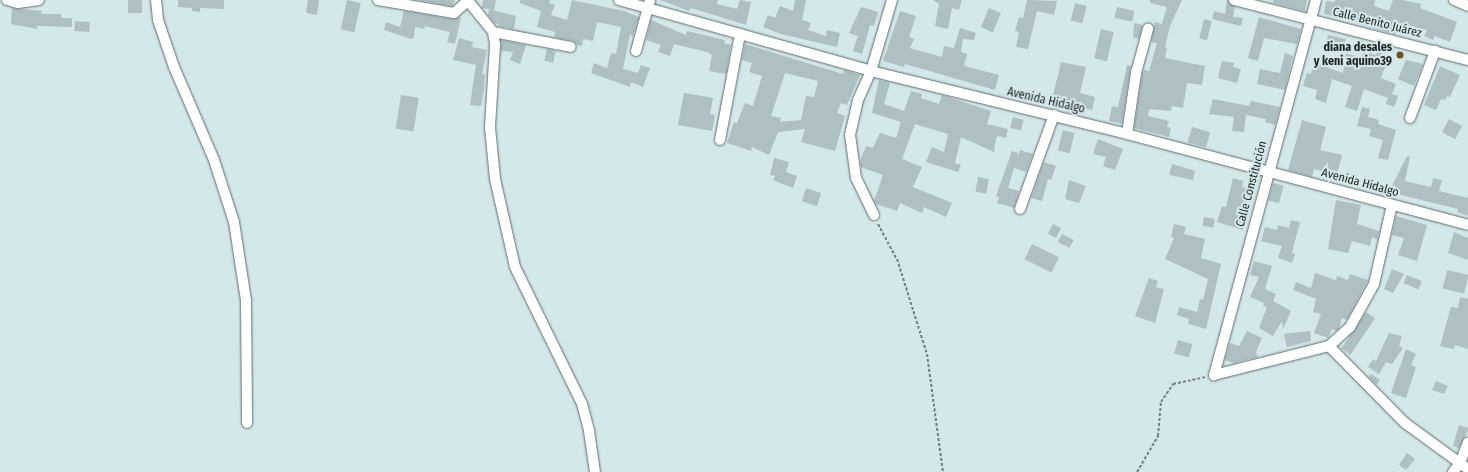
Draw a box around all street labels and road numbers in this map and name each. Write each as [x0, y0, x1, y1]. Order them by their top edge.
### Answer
street label: Calle Benito Juárez [1331, 5, 1423, 41]
street label: Avenida Hidalgo [1006, 85, 1086, 117]
street label: Calle Constitución [1234, 139, 1270, 229]
street label: Avenida Hidalgo [1320, 166, 1400, 200]

